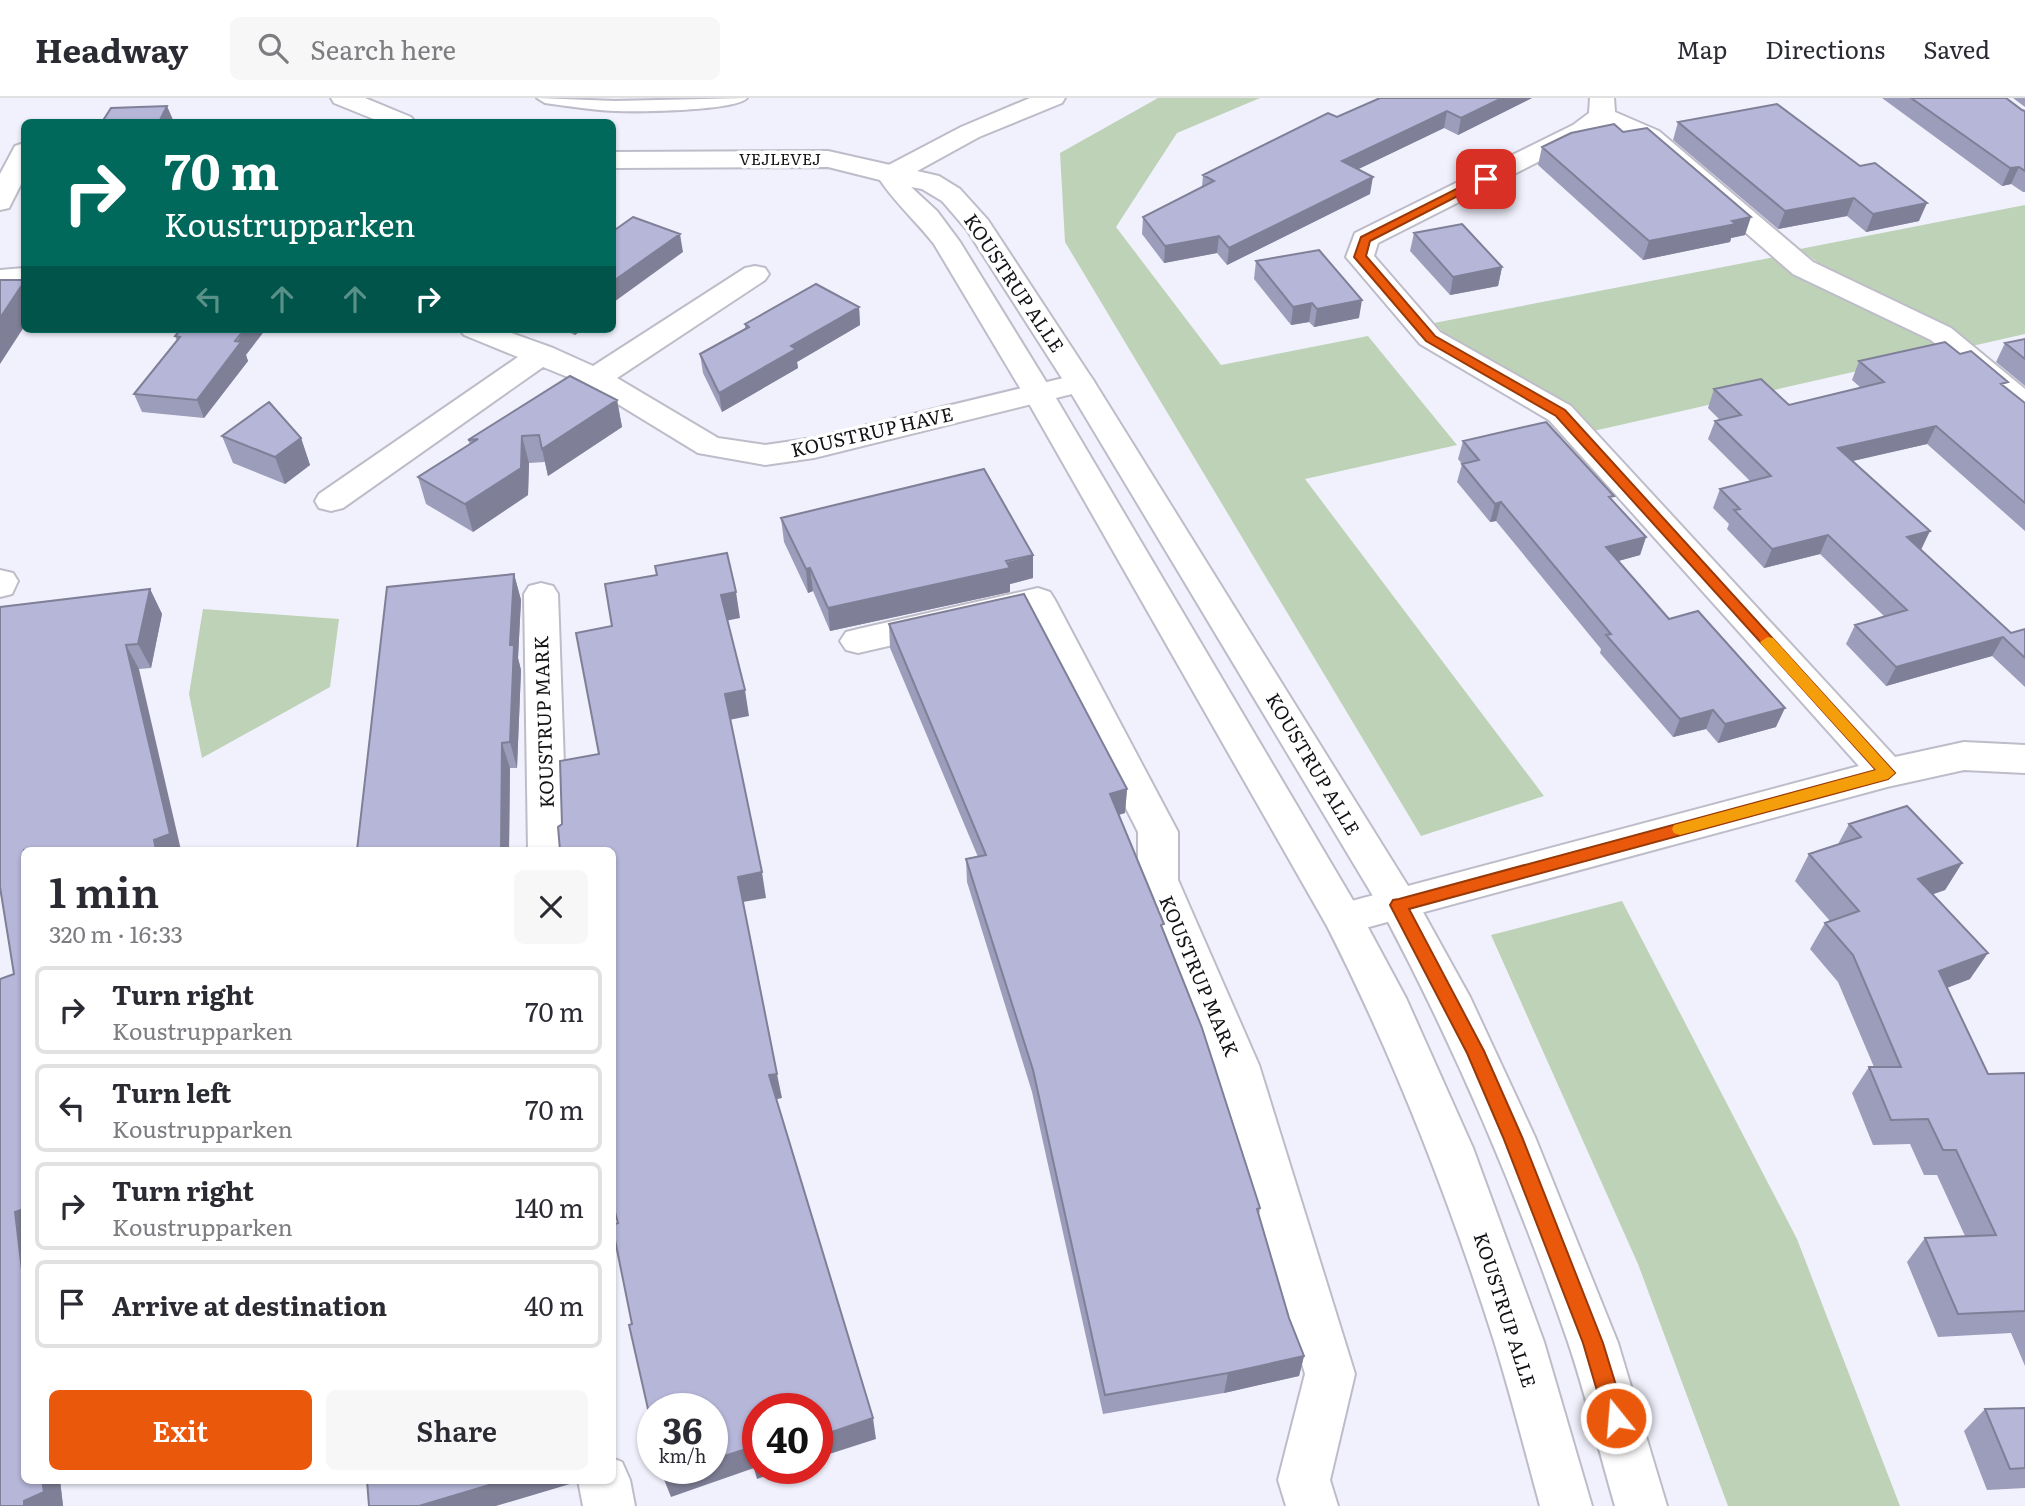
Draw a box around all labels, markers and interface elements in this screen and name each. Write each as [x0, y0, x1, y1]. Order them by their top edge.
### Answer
search box [230, 17, 720, 80]
text: Headway [35, 24, 188, 73]
icon: search [254, 29, 292, 67]
text: Search here [310, 29, 456, 68]
text: Map [1676, 31, 1727, 66]
text: Directions [1765, 31, 1885, 66]
text: Saved [1923, 31, 1990, 66]
text: 70 m [164, 132, 279, 205]
street label: VEJLEVEJ [739, 146, 821, 170]
icon: right [49, 147, 140, 238]
pin [1456, 149, 1516, 209]
icon: arrive [1467, 160, 1505, 198]
text: Koustrupparken [164, 199, 415, 247]
street label: KOUSTRUP ALLE [958, 208, 1072, 357]
icon: left [190, 280, 228, 318]
icon: ahead [263, 280, 301, 318]
icon: ahead [336, 280, 374, 318]
icon: right [409, 280, 447, 318]
street label: KOUSTRUP HAVE [788, 399, 956, 463]
street label: KOUSTRUP MARK [526, 635, 560, 809]
street label: KOUSTRUP ALLE [1260, 687, 1368, 840]
text: 1 min [49, 859, 159, 921]
button: close [514, 870, 588, 944]
street label: KOUSTRUP MARK [1153, 891, 1247, 1061]
text: 320 m · 16:33 [49, 916, 183, 950]
text: Turn right [112, 974, 254, 1013]
icon: right [53, 991, 91, 1029]
text: 70 m [525, 991, 584, 1030]
text: Koustrupparken [112, 1013, 293, 1047]
text: Turn left [112, 1072, 231, 1111]
icon: left [53, 1089, 91, 1127]
text: 70 m [525, 1089, 584, 1128]
text: Koustrupparken [112, 1111, 293, 1145]
text: Turn right [112, 1170, 254, 1209]
icon: right [53, 1187, 91, 1225]
text: 140 m [515, 1187, 584, 1226]
text: Koustrupparken [112, 1209, 293, 1243]
street label: KOUSTRUP ALLE [1468, 1228, 1544, 1391]
icon: arrive [53, 1285, 91, 1323]
text: Arrive at destination [112, 1285, 387, 1324]
text: 40 m [524, 1285, 584, 1324]
position arrow [1579, 1381, 1653, 1455]
button: Exit [49, 1390, 312, 1470]
button: Share [326, 1390, 588, 1470]
speed limit sign: 40 [742, 1393, 833, 1484]
text: 36 [663, 1403, 702, 1455]
text: km/h [659, 1442, 706, 1469]

